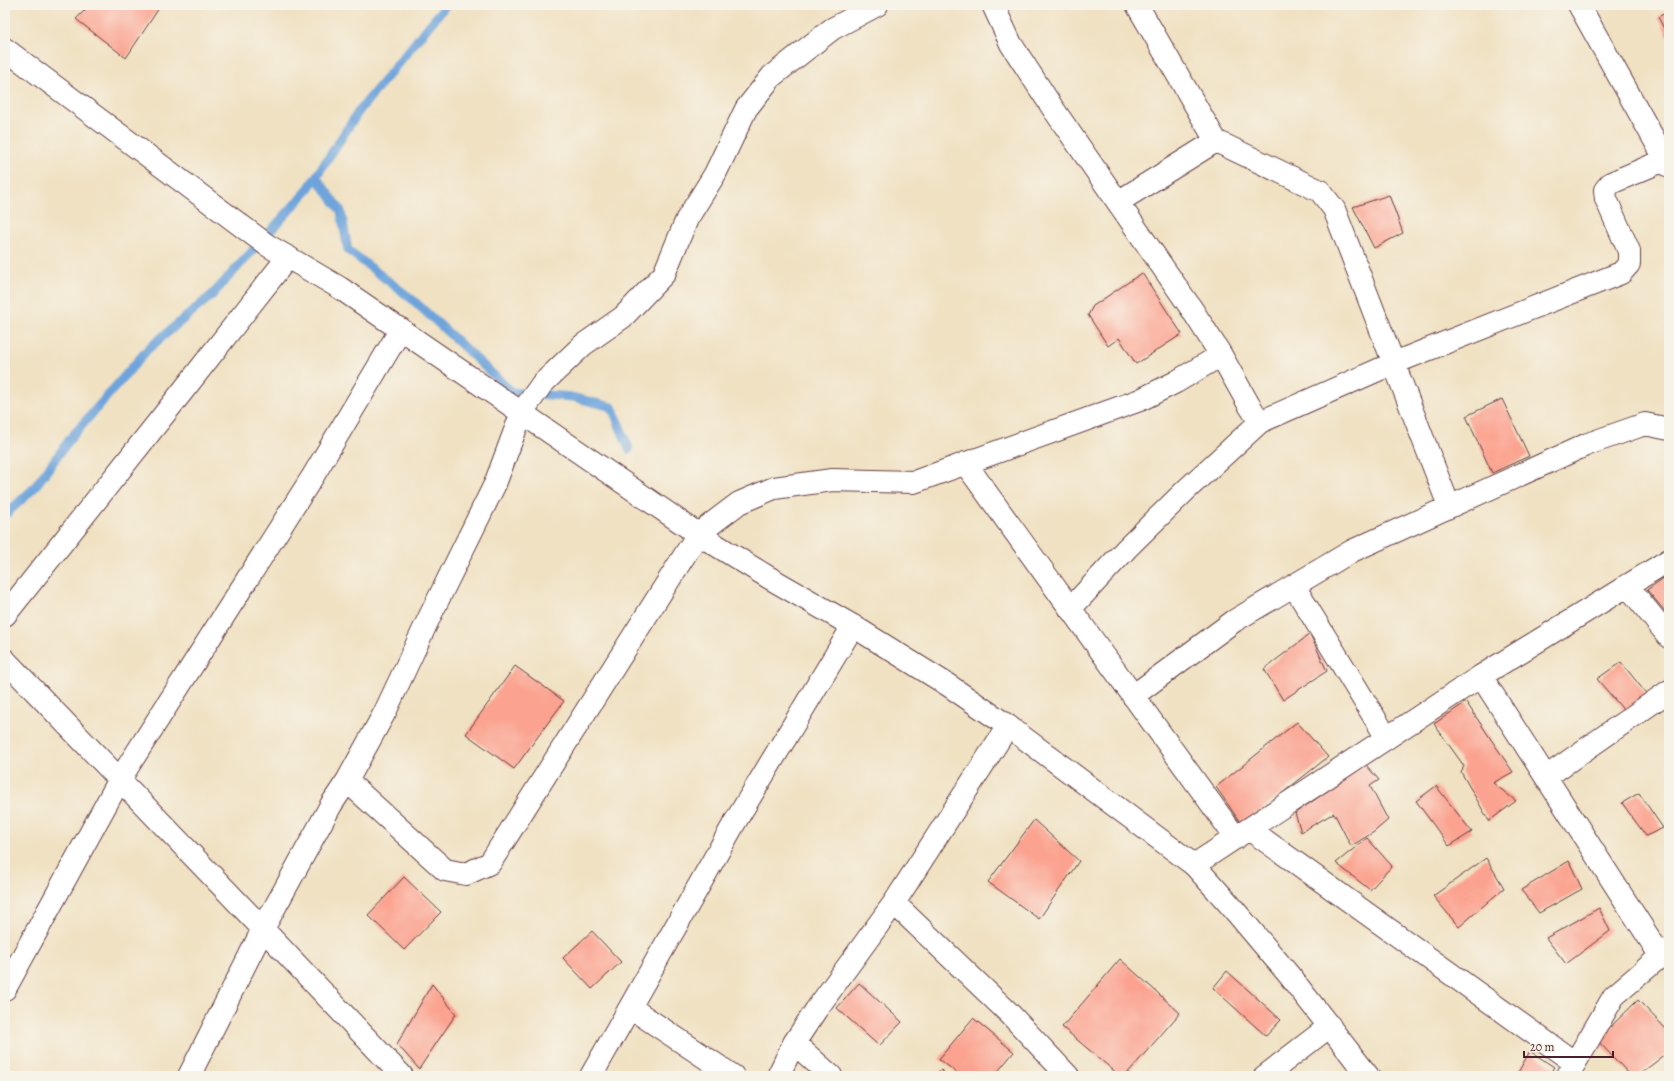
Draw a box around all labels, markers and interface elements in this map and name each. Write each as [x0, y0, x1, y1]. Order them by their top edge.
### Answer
scale bar [1524, 1033, 1613, 1059]
text: 20 m [1530, 1039, 1554, 1055]

